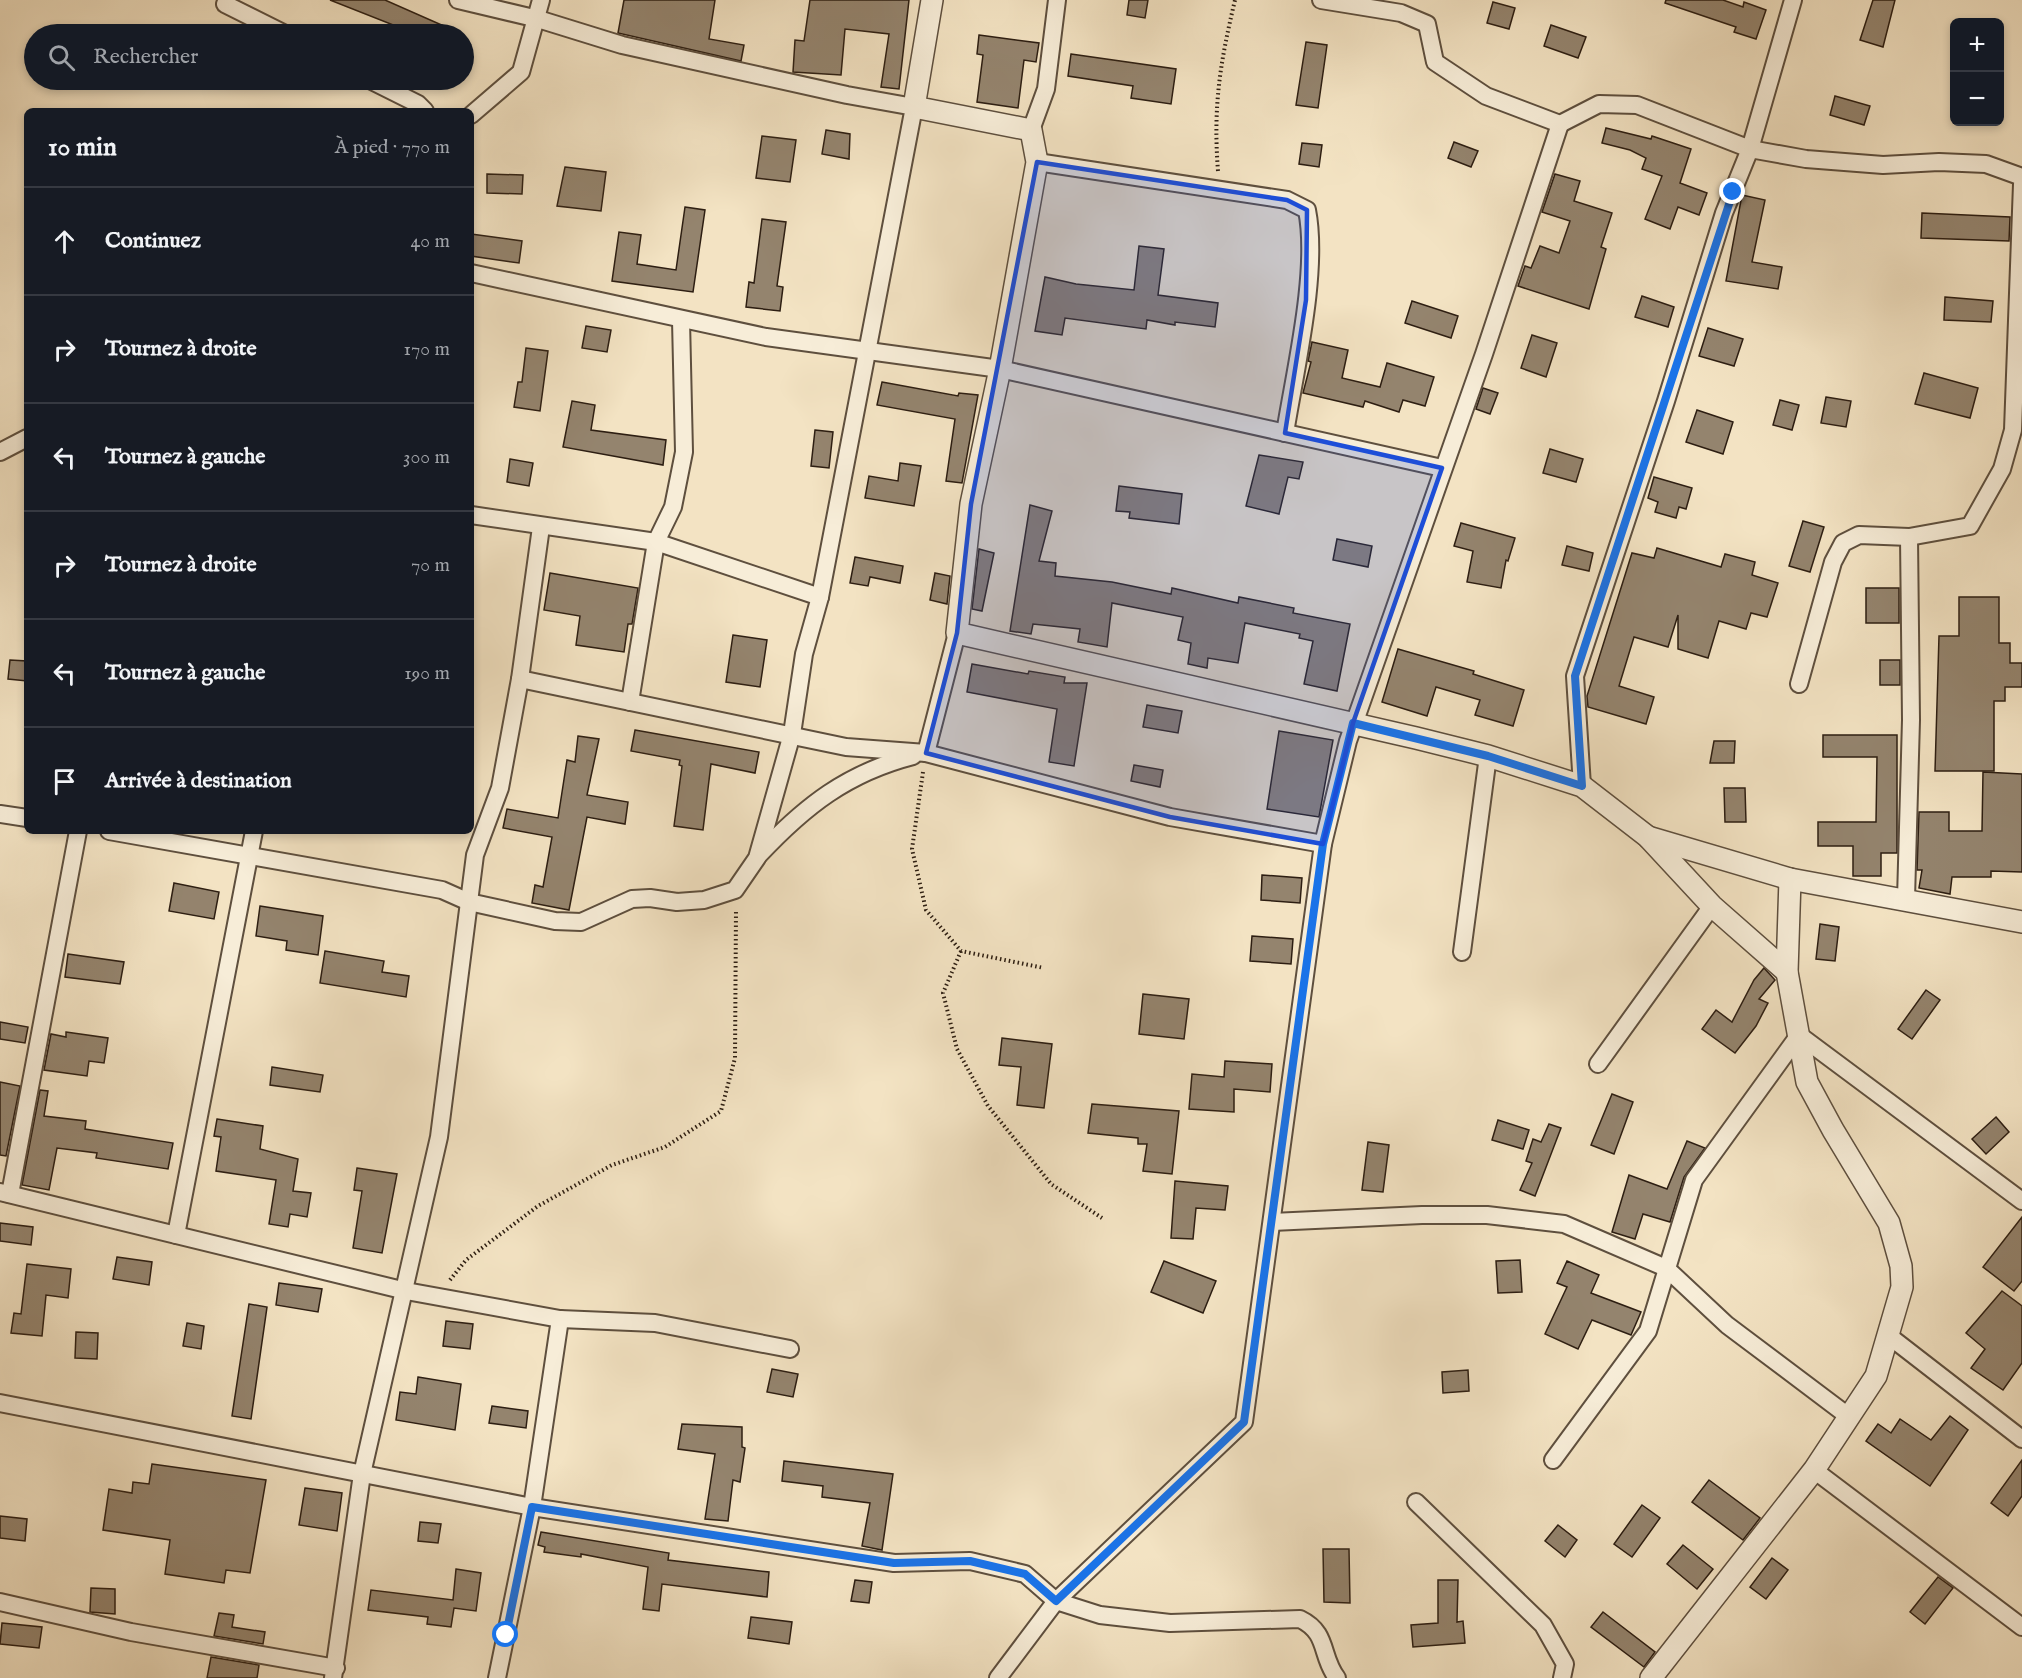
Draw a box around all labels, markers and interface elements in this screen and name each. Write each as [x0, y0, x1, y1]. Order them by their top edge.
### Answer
map controls [1950, 18, 2004, 126]
button: + [1950, 18, 2004, 72]
search box [24, 24, 474, 90]
icon: search [45, 41, 78, 74]
text: Rechercher [93, 43, 198, 71]
button: − [1950, 72, 2004, 126]
text: 10 min [48, 131, 117, 164]
text: À pied · 770 m [335, 135, 450, 160]
route end [1719, 178, 1745, 204]
icon: ahead [48, 225, 81, 258]
text: Continuez [105, 227, 201, 255]
text: 40 m [411, 229, 450, 254]
icon: right [48, 333, 81, 366]
text: Tournez à droite [105, 335, 256, 363]
text: 170 m [404, 337, 450, 362]
icon: left [48, 441, 81, 474]
text: Tournez à gauche [105, 443, 265, 471]
text: 300 m [403, 445, 450, 470]
icon: right [48, 549, 81, 582]
text: Tournez à droite [105, 551, 256, 579]
text: 70 m [411, 553, 450, 578]
icon: left [48, 657, 81, 690]
text: Tournez à gauche [105, 659, 265, 687]
text: 190 m [404, 661, 450, 686]
icon: arrive [48, 765, 81, 798]
text: Arrivée à destination [105, 767, 292, 795]
route start [492, 1621, 518, 1647]

